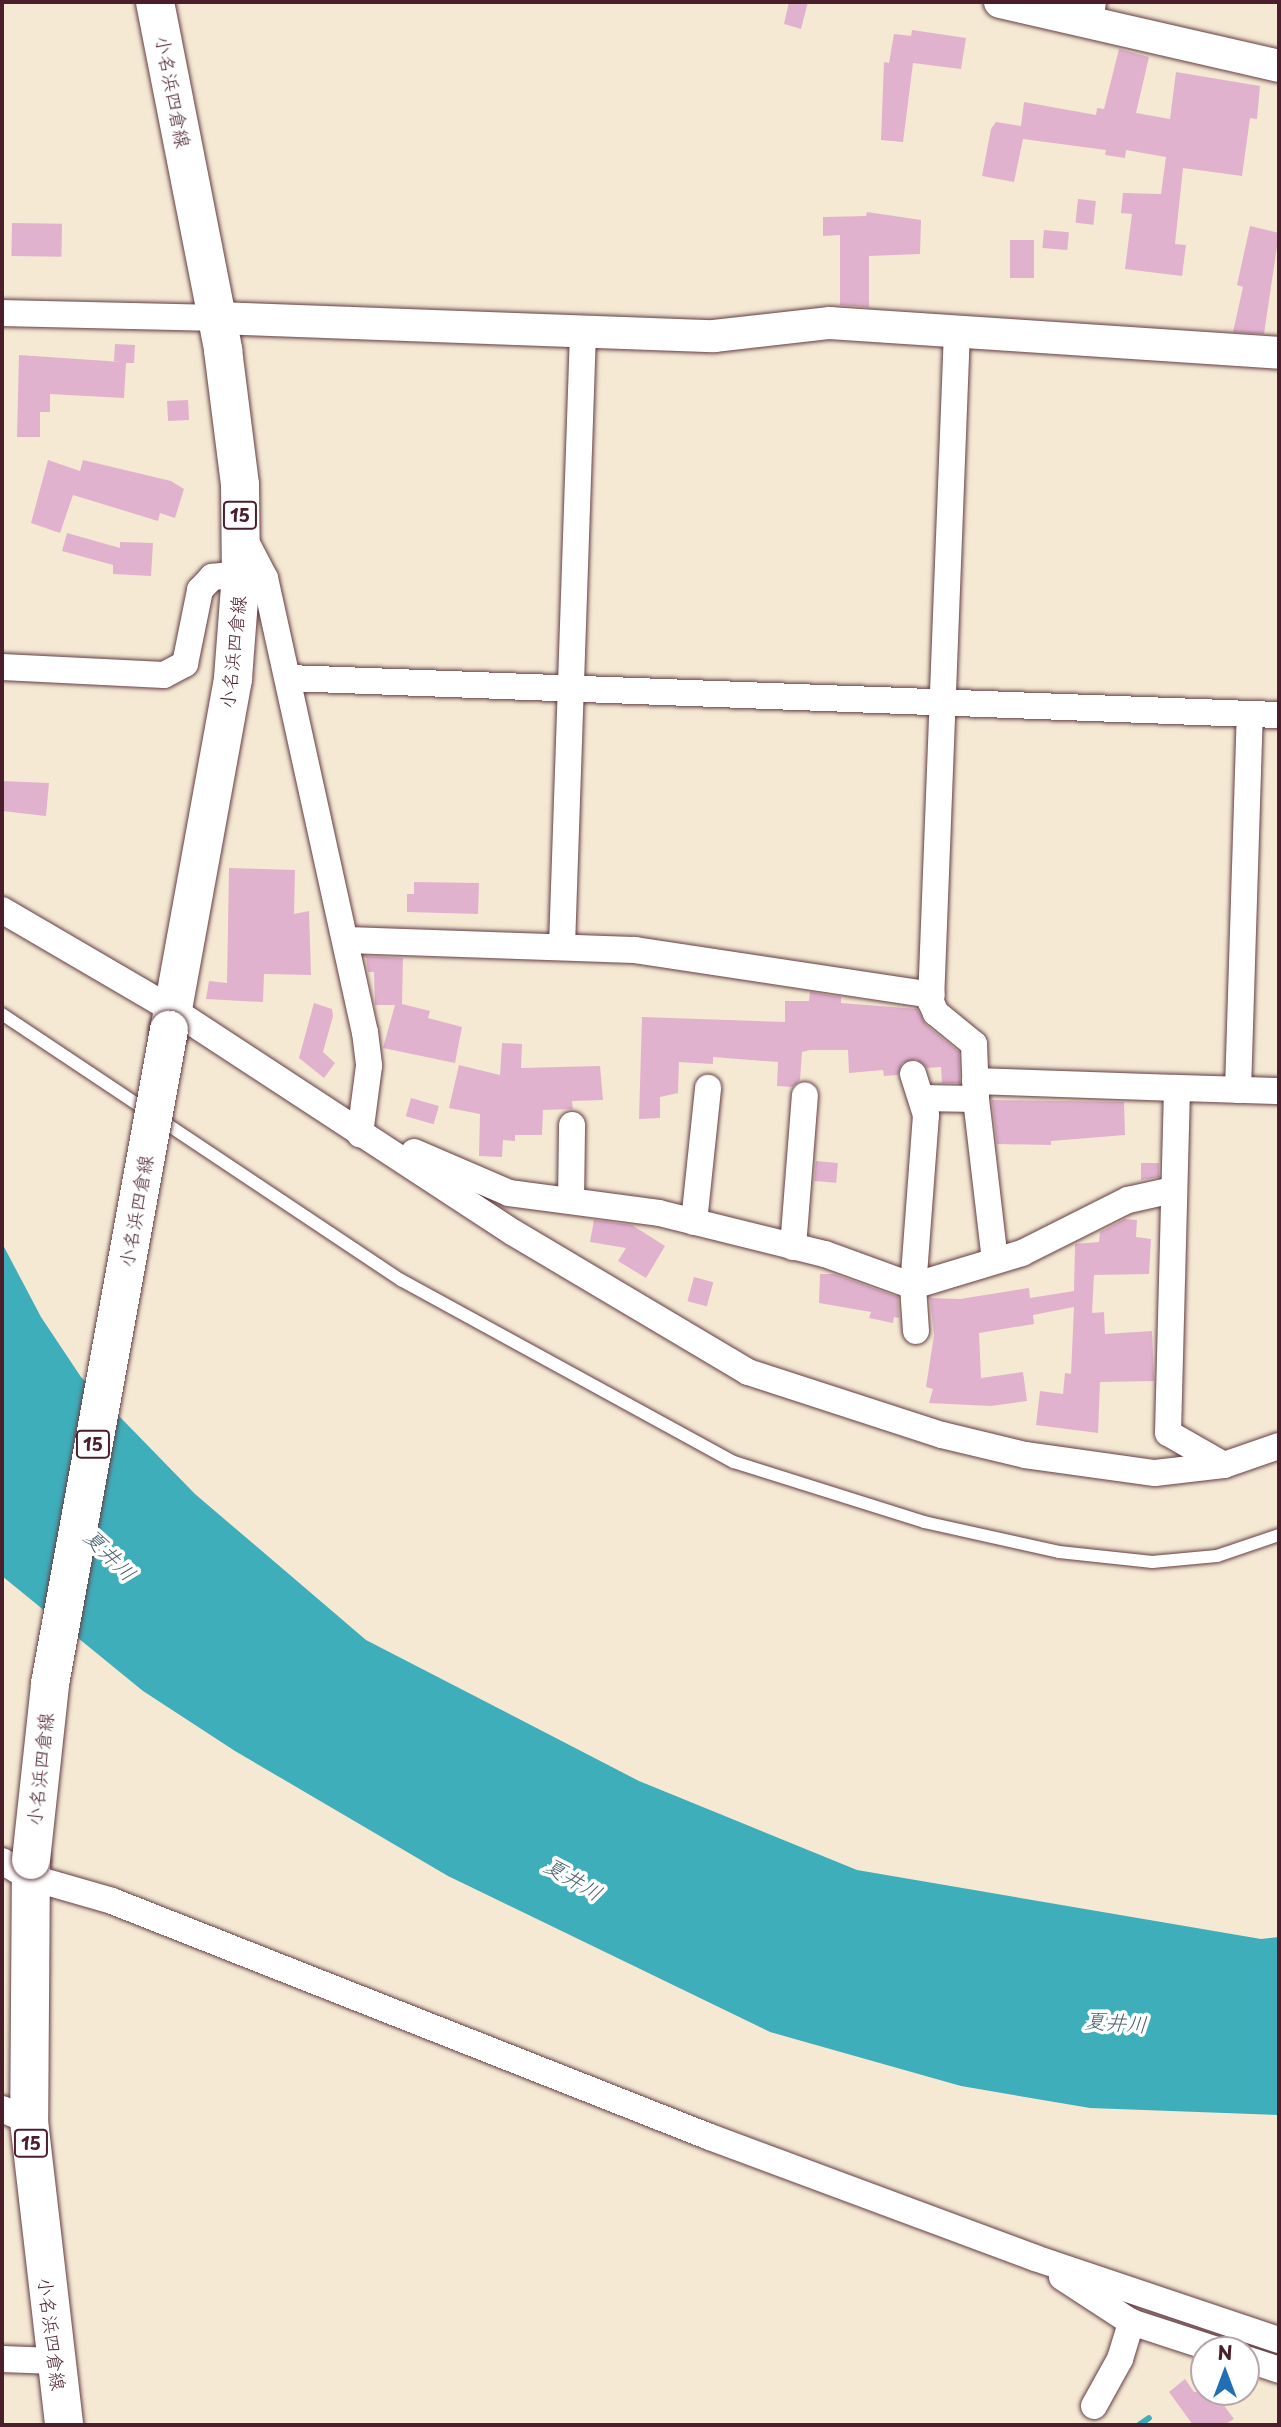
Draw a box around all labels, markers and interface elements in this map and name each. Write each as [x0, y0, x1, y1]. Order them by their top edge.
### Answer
street label: 小名浜四倉線 [151, 34, 195, 150]
road number: 15 [222, 500, 258, 530]
street label: 小名浜四倉線 [216, 594, 250, 710]
street label: 小名浜四倉線 [115, 1153, 157, 1269]
road number: 15 [76, 1429, 110, 1458]
water label: 夏井川 [80, 1523, 142, 1585]
street label: 小名浜四倉線 [23, 1711, 57, 1827]
water label: 夏井川 [541, 1851, 607, 1905]
water label: 夏井川 [1084, 2006, 1148, 2036]
road number: 15 [14, 2129, 48, 2158]
street label: 小名浜四倉線 [34, 2276, 70, 2392]
north arrow [1190, 2336, 1260, 2406]
text: N [1217, 2338, 1233, 2366]

